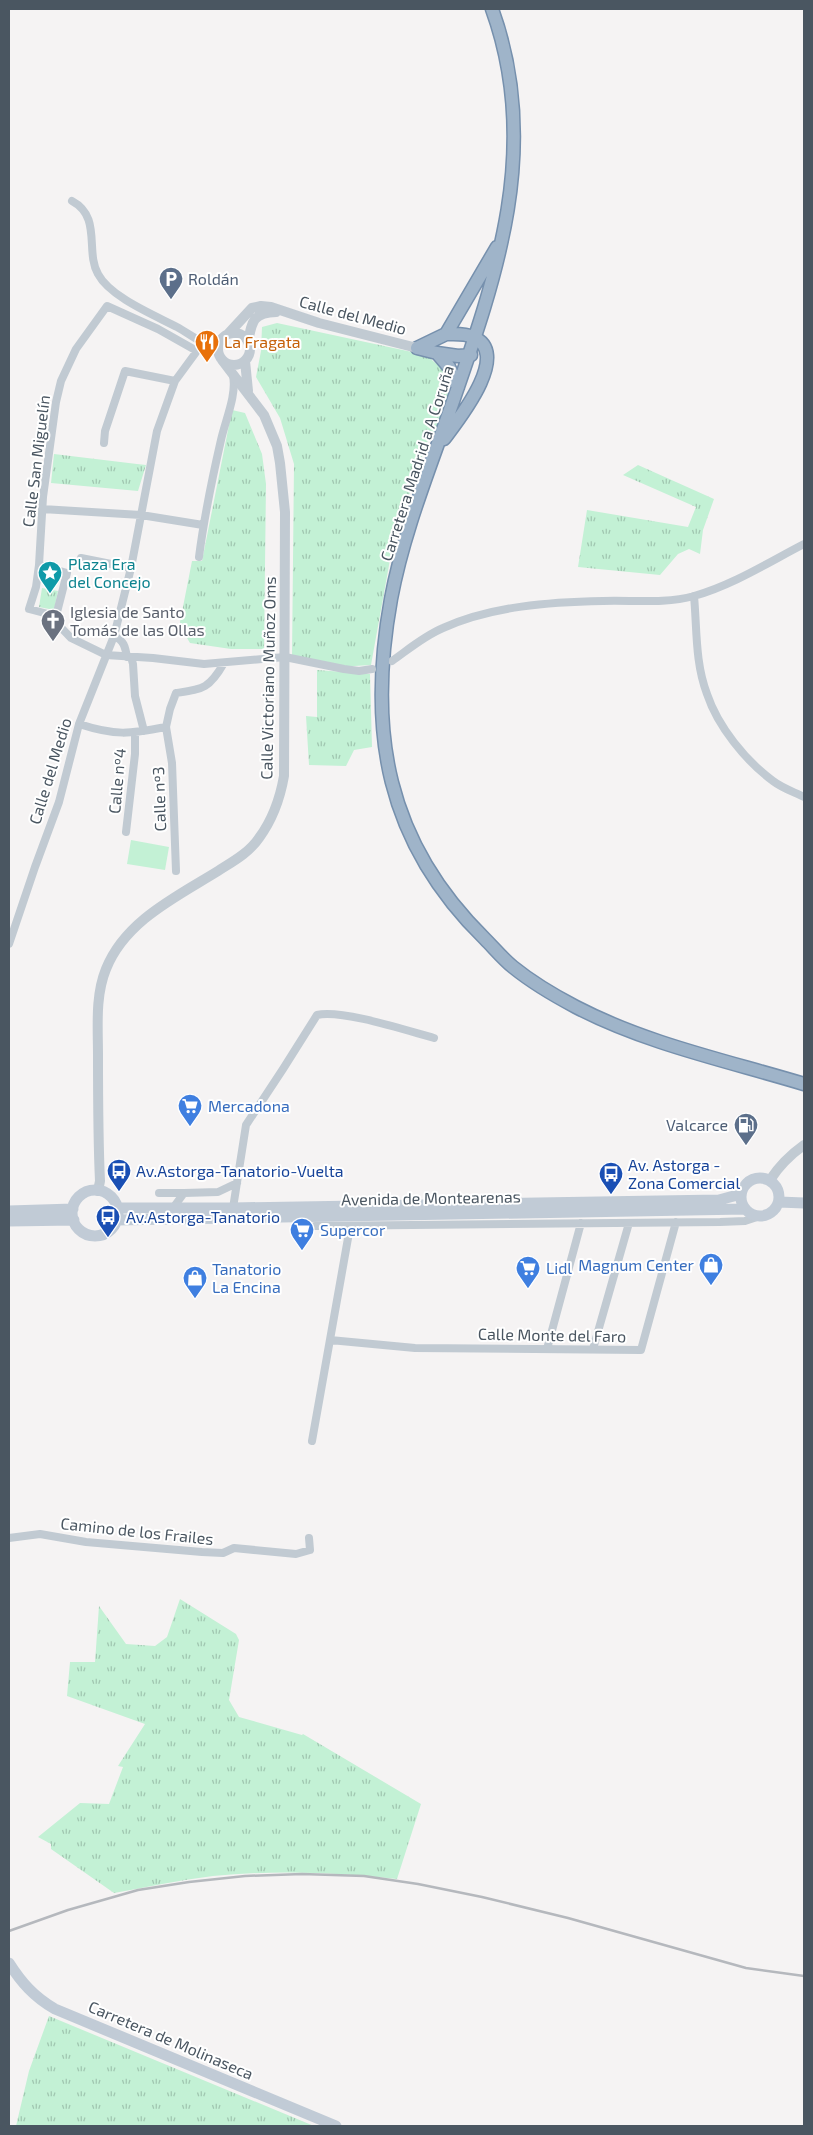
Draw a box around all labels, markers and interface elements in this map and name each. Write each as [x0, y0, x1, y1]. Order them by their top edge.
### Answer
parking icon: Roldán [158, 266, 184, 300]
place label: Roldán [188, 269, 239, 288]
street label: Calle del Medio [297, 291, 409, 338]
restaurant icon: La Fragata [194, 329, 220, 363]
place label: La Fragata [224, 332, 301, 351]
street label: Carretera Madrid a A Coruña [376, 363, 457, 563]
street label: Calle San Miguelín [18, 394, 53, 528]
place label: Plaza Era del Concejo [68, 554, 151, 592]
place icon: Plaza Era del Concejo [37, 560, 63, 594]
street label: Calle Victoriano Muñoz Oms [256, 576, 279, 780]
place label: Iglesia de Santo Tomás de las Ollas [70, 602, 205, 639]
church icon: Iglesia de Santo Tomás de las Ollas [40, 608, 66, 642]
street label: Calle del Medio [24, 715, 75, 826]
street label: Calle nº4 [104, 747, 129, 815]
street label: Calle nº3 [148, 766, 169, 832]
supermarket icon: Mercadona [177, 1093, 203, 1127]
place label: Mercadona [208, 1096, 290, 1115]
fuel station icon: Valcarce [733, 1112, 759, 1146]
place label: Valcarce [666, 1115, 728, 1134]
place label: Av. Astorga - Zona Comercial [628, 1155, 740, 1192]
bus stop icon: Av.Astorga-Tanatorio-Vuelta [106, 1158, 132, 1192]
place label: Av.Astorga-Tanatorio-Vuelta [136, 1161, 344, 1180]
bus stop icon: Av. Astorga - Zona Comercial [598, 1161, 624, 1195]
street label: Avenida de Montearenas [341, 1186, 521, 1209]
bus stop icon: Av.Astorga-Tanatorio [95, 1204, 121, 1238]
place label: Av.Astorga-Tanatorio [126, 1207, 280, 1226]
supermarket icon: Supercor [289, 1217, 315, 1251]
place label: Supercor [320, 1220, 386, 1239]
shop icon: Magnum Center [698, 1252, 724, 1286]
supermarket icon: Lidl [515, 1255, 541, 1289]
place label: Magnum Center [578, 1255, 695, 1274]
place label: Lidl [546, 1258, 572, 1277]
place label: Tanatorio La Encina [212, 1259, 281, 1296]
shop icon: Tanatorio La Encina [182, 1265, 208, 1299]
street label: Calle Monte del Faro [478, 1324, 626, 1345]
street label: Camino de los Frailes [60, 1513, 214, 1548]
street label: Carretera de Molinaseca [86, 1996, 256, 2083]

